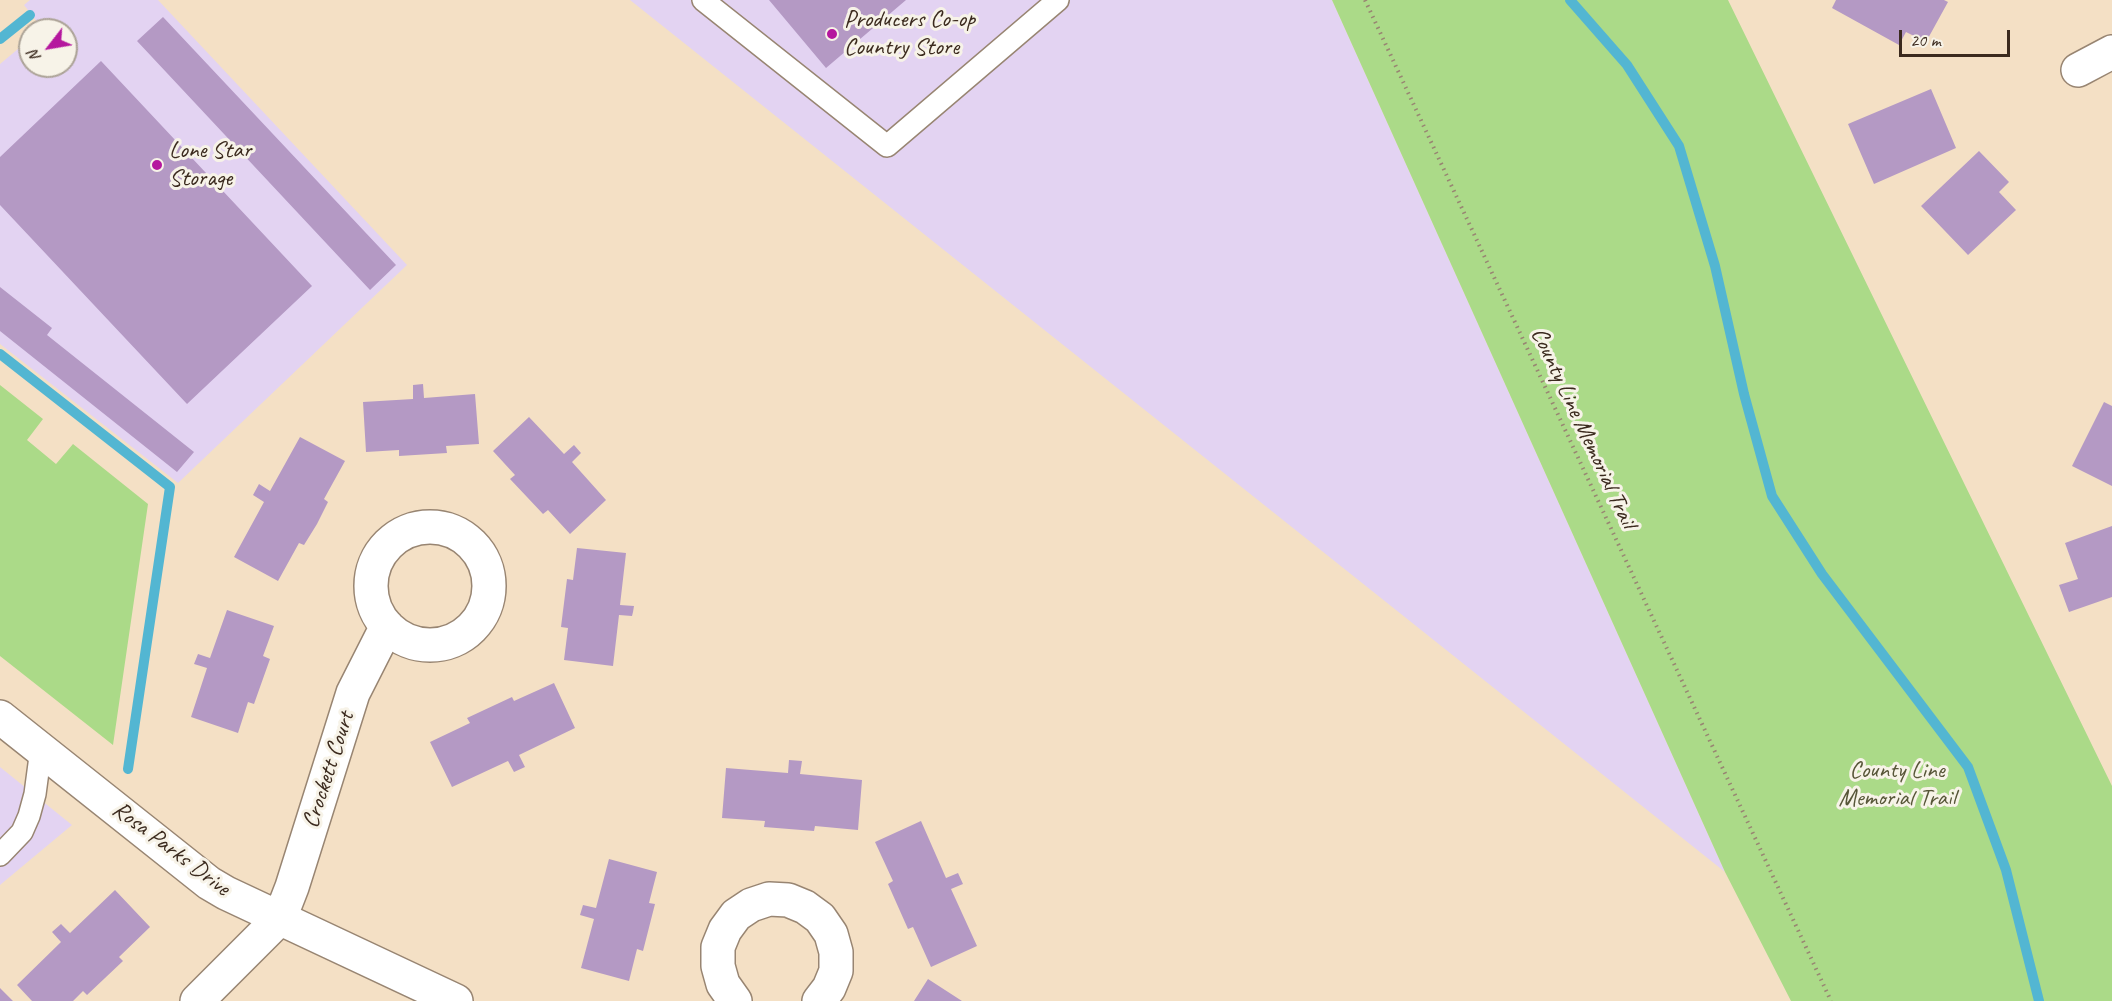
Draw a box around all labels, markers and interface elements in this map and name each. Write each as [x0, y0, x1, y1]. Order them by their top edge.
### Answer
place label: Producers Co-op Country Store [844, 6, 975, 62]
north arrow [18, 18, 78, 78]
scale bar [1902, 18, 2013, 56]
marker: Producers Co-op Country Store [825, 27, 839, 41]
text: 20 m [1910, 29, 1941, 51]
text: N [23, 47, 45, 66]
place label: Lone Star Storage [169, 137, 251, 193]
marker: Lone Star Storage [150, 158, 164, 172]
street label: County Line Memorial Trail [1524, 323, 1642, 533]
street label: Crockett Court [297, 708, 361, 832]
park label: County Line Memorial Trail [1838, 757, 1956, 813]
street label: Rosa Parks Drive [106, 795, 236, 903]

